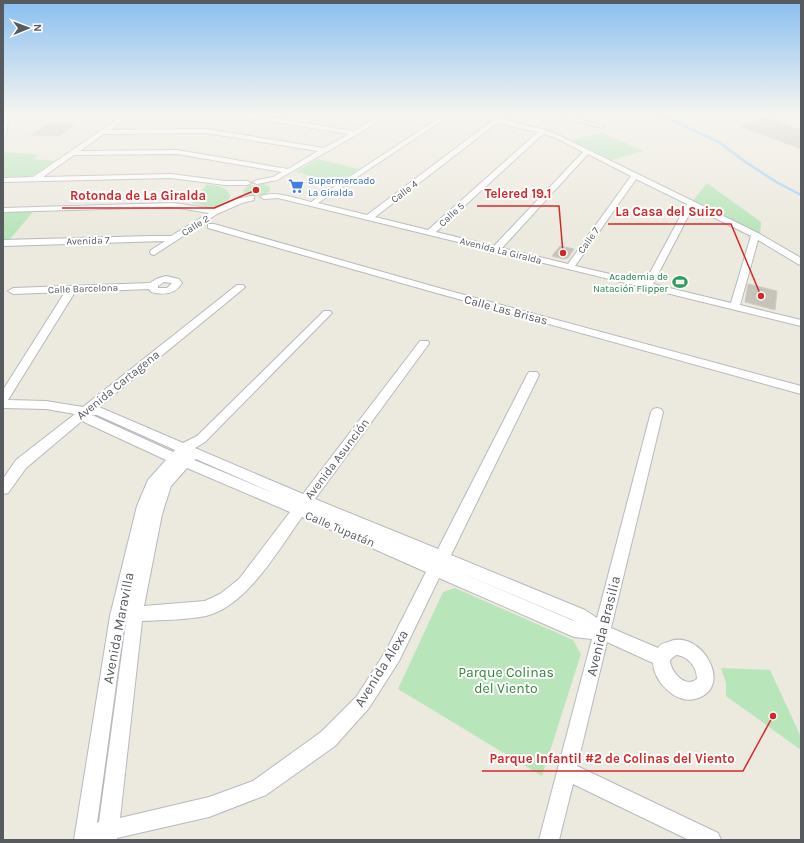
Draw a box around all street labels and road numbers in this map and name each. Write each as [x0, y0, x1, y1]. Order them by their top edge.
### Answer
street label: Calle 4 [389, 178, 421, 206]
street label: Calle 5 [436, 200, 467, 229]
street label: Calle 2 [179, 213, 212, 239]
street label: Calle 7 [575, 225, 602, 256]
street label: Avenida 7 [66, 234, 110, 248]
street label: Avenida La Giralda [459, 235, 543, 267]
street label: Calle Barcelona [48, 282, 118, 296]
street label: Calle Las Brisas [463, 292, 549, 328]
street label: Avenida Cartagena [74, 347, 162, 423]
street label: Avenida Asunción [302, 416, 372, 502]
street label: Calle Tupatán [303, 508, 377, 550]
street label: Avenida Maravilla [99, 571, 138, 685]
street label: Avenida Brasilia [583, 574, 624, 678]
street label: Avenida Alexa [351, 626, 412, 710]

